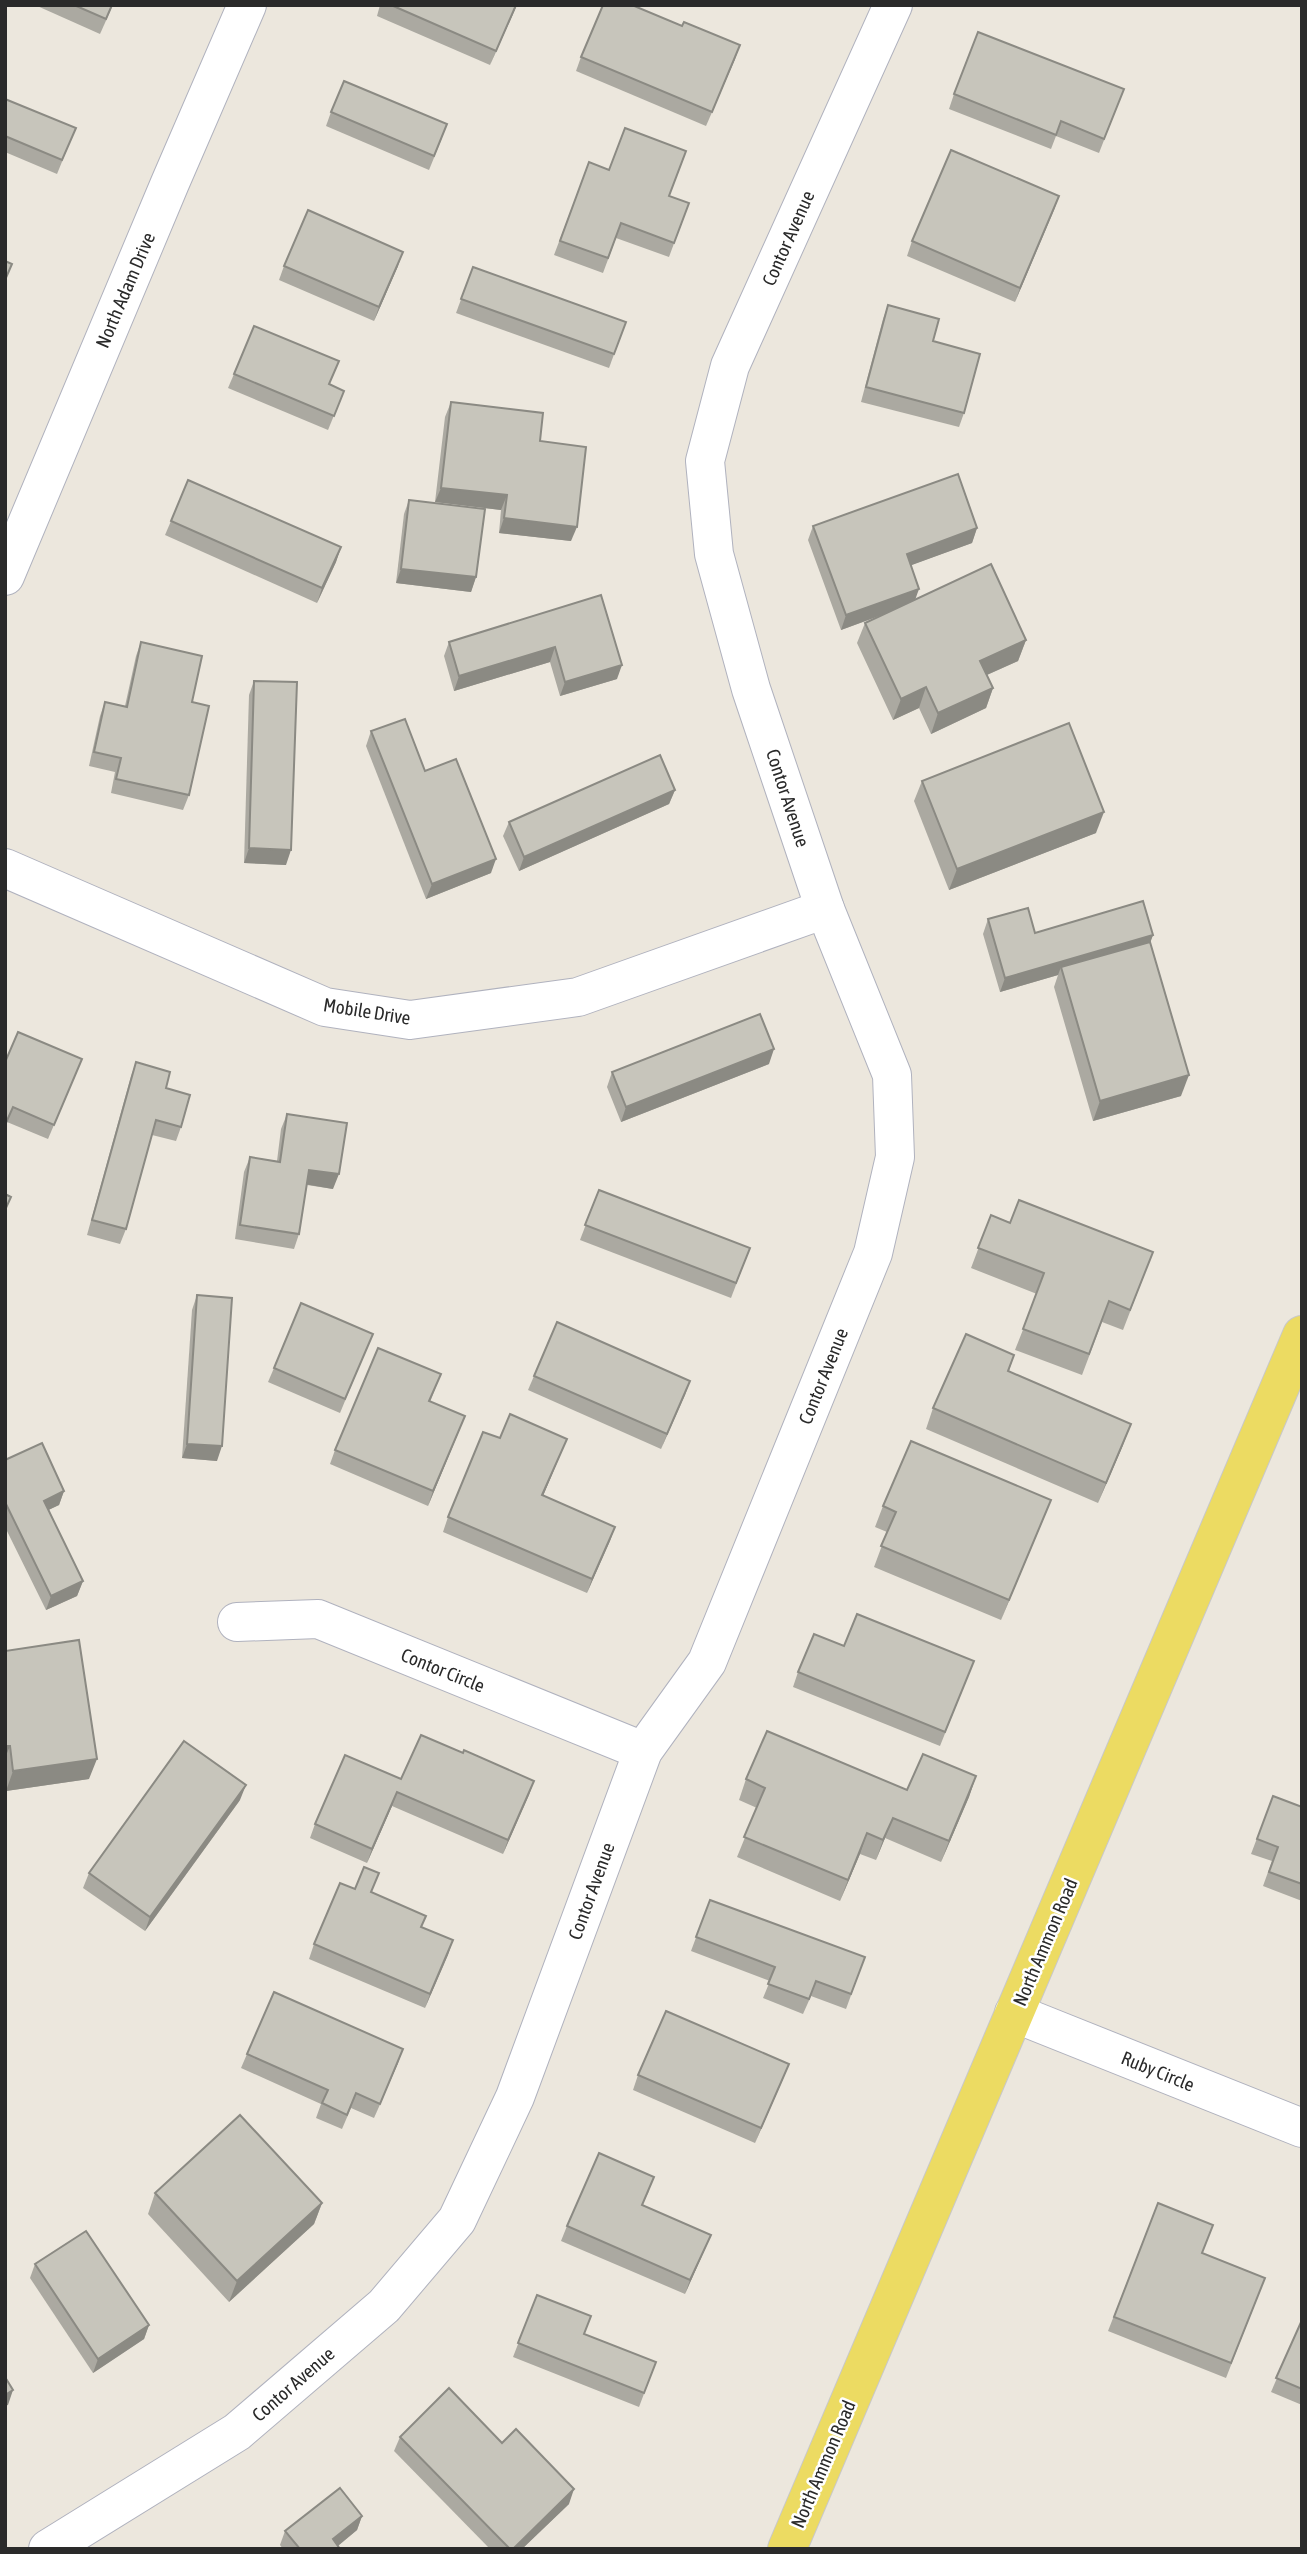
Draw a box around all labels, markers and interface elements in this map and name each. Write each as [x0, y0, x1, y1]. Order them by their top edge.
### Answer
street label: Contor Avenue [757, 187, 819, 289]
street label: North Adam Drive [91, 229, 159, 351]
street label: Contor Avenue [762, 746, 814, 850]
street label: Mobile Drive [322, 993, 412, 1029]
street label: Contor Avenue [794, 1325, 852, 1427]
street label: Contor Circle [398, 1643, 488, 1697]
street label: Contor Avenue [563, 1839, 619, 1943]
street label: North Ammon Road [1008, 1875, 1082, 2009]
street label: Ruby Circle [1118, 2046, 1198, 2096]
street label: Contor Avenue [247, 2342, 339, 2426]
street label: North Ammon Road [786, 2397, 860, 2531]

